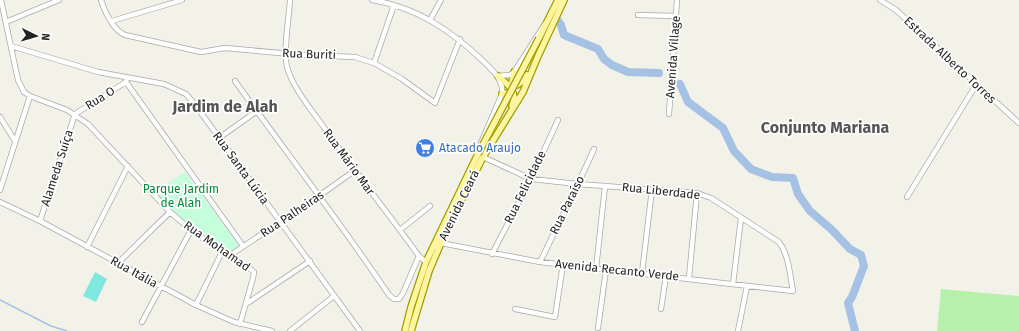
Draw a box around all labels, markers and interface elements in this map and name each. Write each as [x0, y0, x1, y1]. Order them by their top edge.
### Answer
street label: Estrada Alberto Torres [901, 14, 999, 106]
street label: Avenida Village [663, 15, 683, 99]
north arrow [16, 16, 56, 56]
text: N [39, 33, 52, 41]
street label: Rua Buriti [282, 46, 336, 62]
street label: Rua O [83, 84, 117, 112]
district label: Jardim de Alah [171, 97, 278, 116]
district label: Conjunto Mariana [761, 118, 889, 137]
street label: Rua Mário Mar [320, 126, 378, 198]
street label: Alameda Suíça [38, 128, 76, 208]
street label: Rua Santa Lúcia [210, 129, 272, 207]
supermarket icon: Atacado Araujo [414, 137, 436, 159]
place label: Atacado Araujo [439, 141, 521, 155]
street label: Rua Felicidade [501, 148, 549, 226]
street label: Avenida Ceará [436, 167, 482, 243]
street label: Rua Paraíso [547, 173, 587, 237]
street label: Rua Liberdade [621, 180, 701, 202]
park label: Parque Jardim de Alah [143, 182, 219, 210]
street label: Rua Palheiras [258, 187, 327, 240]
street label: Rua Mohamad [181, 218, 253, 274]
street label: Rua Itália [108, 253, 160, 291]
street label: Avenida Recanto Verde [554, 257, 680, 283]

